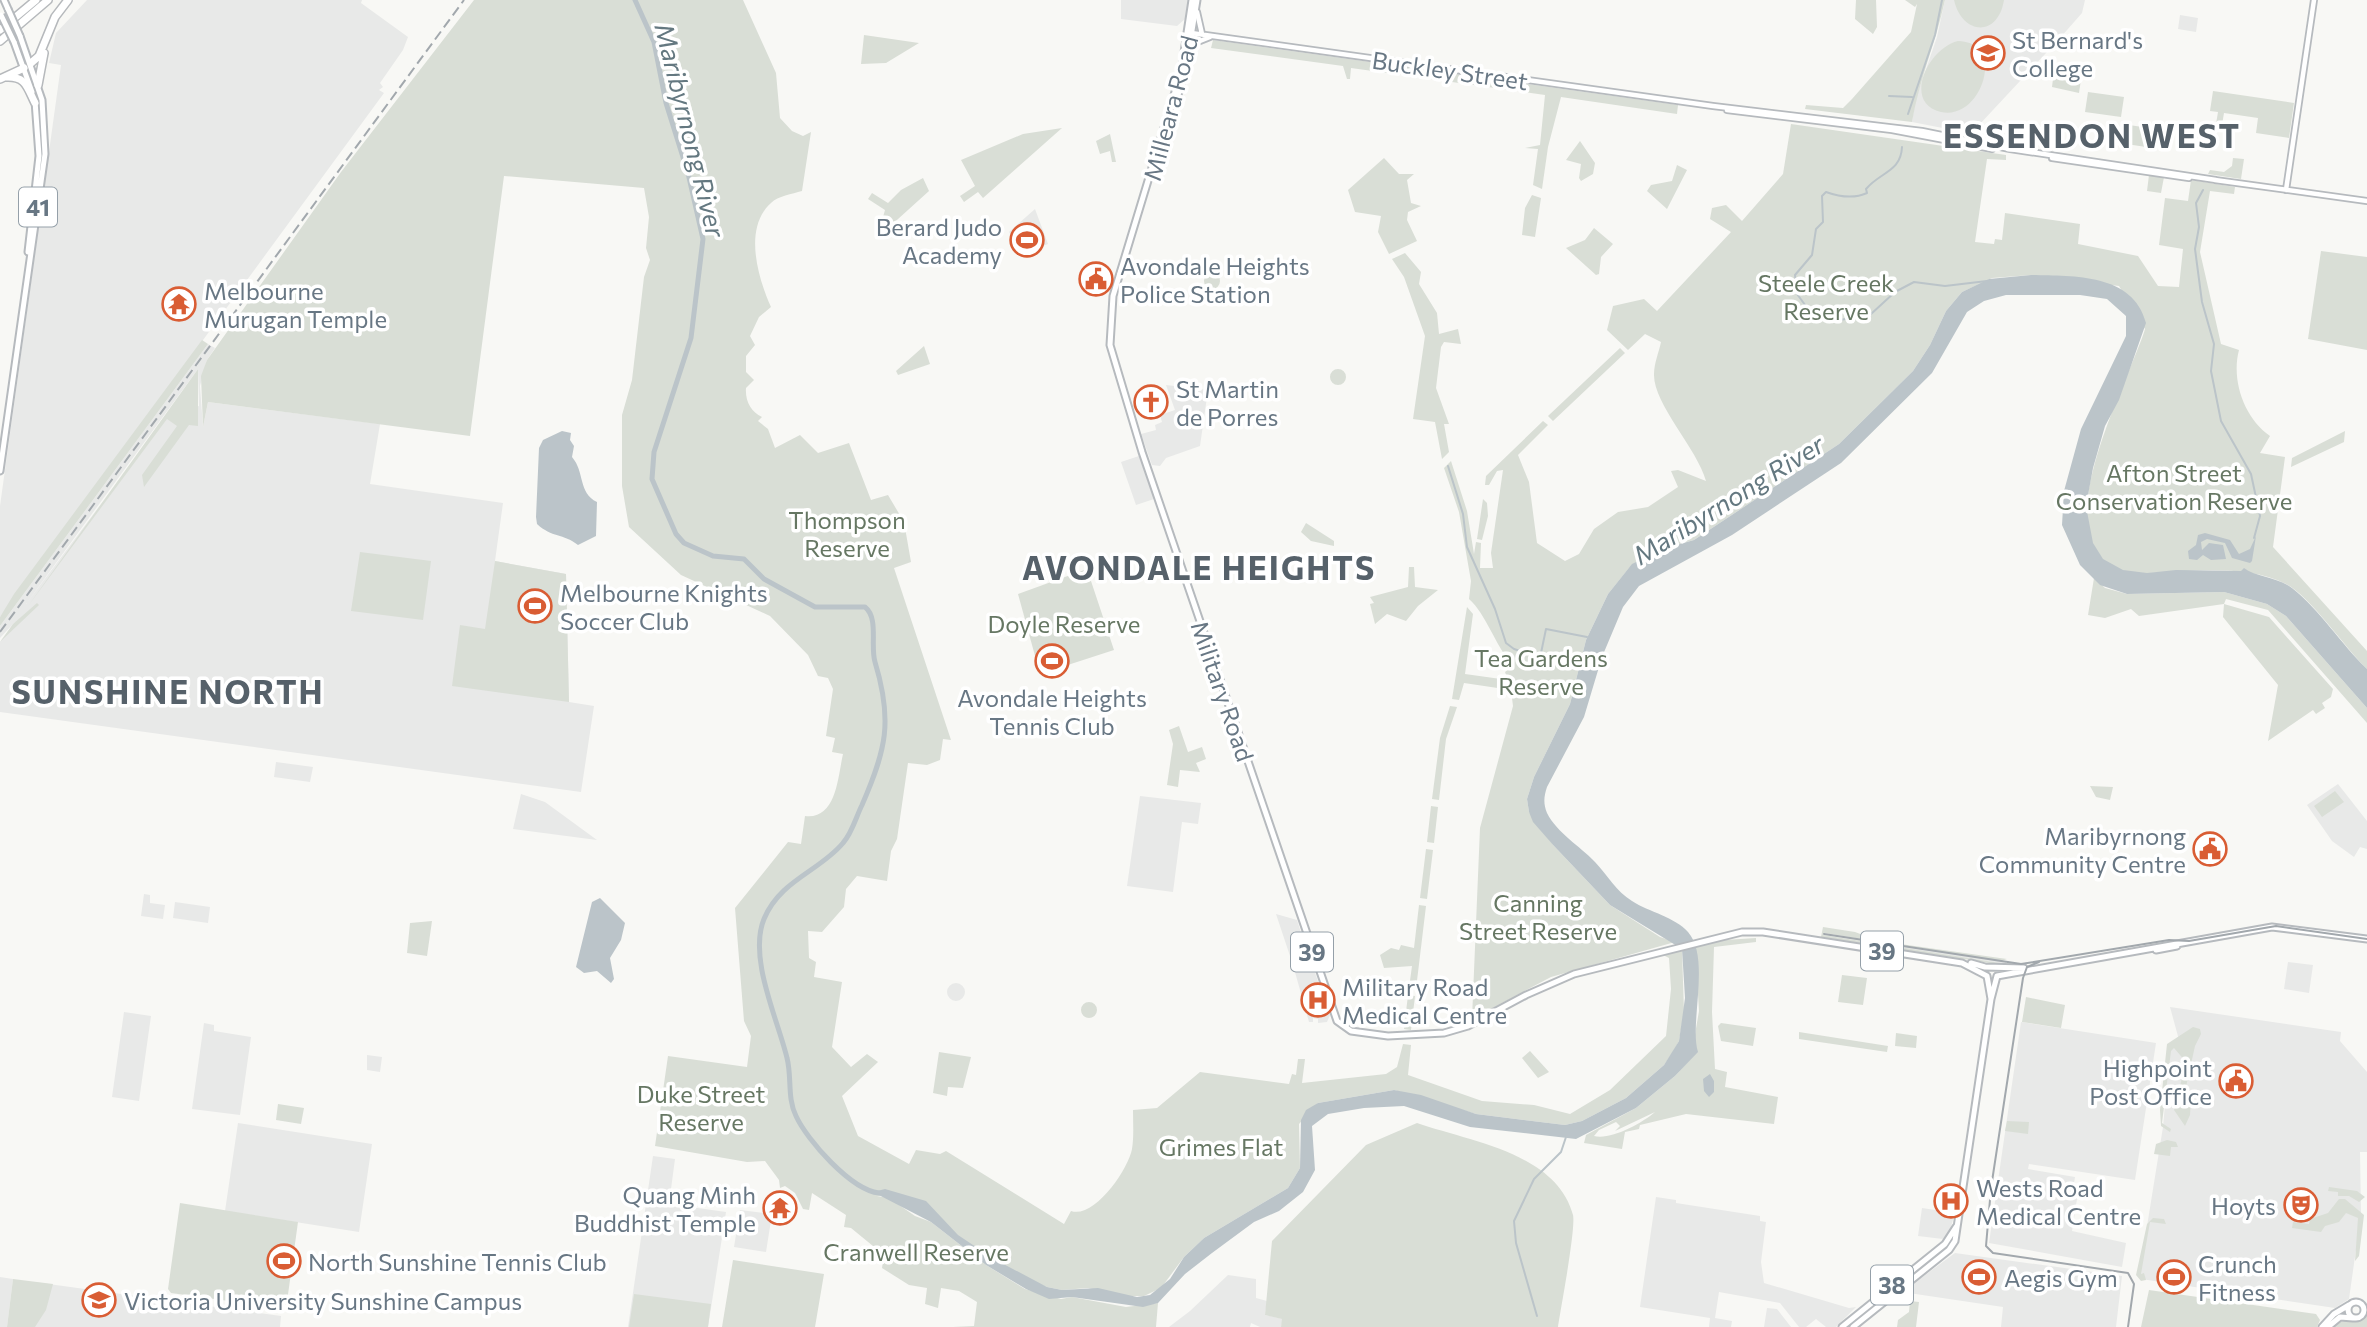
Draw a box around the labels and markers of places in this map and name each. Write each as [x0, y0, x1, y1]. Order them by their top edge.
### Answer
place label: St Bernard's College [2012, 25, 2143, 82]
school or university icon: St Bernard's College [1969, 34, 2007, 72]
place label: Berard Judo Academy [876, 212, 1002, 269]
sports icon: Berard Judo Academy [1008, 221, 1046, 259]
place label: Avondale Heights Police Station [1120, 251, 1310, 308]
public building icon: Avondale Heights Police Station [1077, 260, 1115, 298]
place label: Melbourne Murugan Temple [204, 276, 387, 333]
temple icon: Melbourne Murugan Temple [160, 285, 198, 323]
place label: St Martin de Porres [1176, 374, 1279, 431]
church icon: St Martin de Porres [1132, 383, 1170, 421]
place label: Melbourne Knights Soccer Club [560, 578, 768, 635]
sports icon: Melbourne Knights Soccer Club [516, 587, 554, 625]
sports icon: Avondale Heights Tennis Club [1033, 642, 1071, 680]
place label: Avondale Heights Tennis Club [957, 683, 1147, 740]
place label: Maribyrnong Community Centre [1979, 821, 2186, 878]
public building icon: Maribyrnong Community Centre [2191, 830, 2229, 868]
place label: Military Road Medical Centre [1342, 972, 1507, 1029]
hospital icon: Military Road Medical Centre [1299, 981, 1337, 1019]
place label: Highpoint Post Office [2089, 1053, 2212, 1110]
public building icon: Highpoint Post Office [2217, 1062, 2255, 1100]
place label: Wests Road Medical Centre [1976, 1173, 2141, 1230]
place label: Quang Minh Buddhist Temple [574, 1180, 756, 1237]
hospital icon: Wests Road Medical Centre [1932, 1182, 1970, 1220]
theatre icon: Hoyts [2282, 1186, 2320, 1224]
temple icon: Quang Minh Buddhist Temple [761, 1189, 799, 1227]
place label: Hoyts [2211, 1191, 2276, 1220]
sports icon: North Sunshine Tennis Club [265, 1242, 303, 1280]
place label: North Sunshine Tennis Club [308, 1247, 607, 1276]
place label: Crunch Fitness [2198, 1249, 2277, 1306]
sports icon: Aegis Gym [1960, 1258, 1998, 1296]
sports icon: Crunch Fitness [2155, 1258, 2193, 1296]
place label: Aegis Gym [2004, 1263, 2118, 1292]
school or university icon: Victoria University Sunshine Campus [80, 1281, 118, 1319]
place label: Victoria University Sunshine Campus [124, 1286, 522, 1315]

